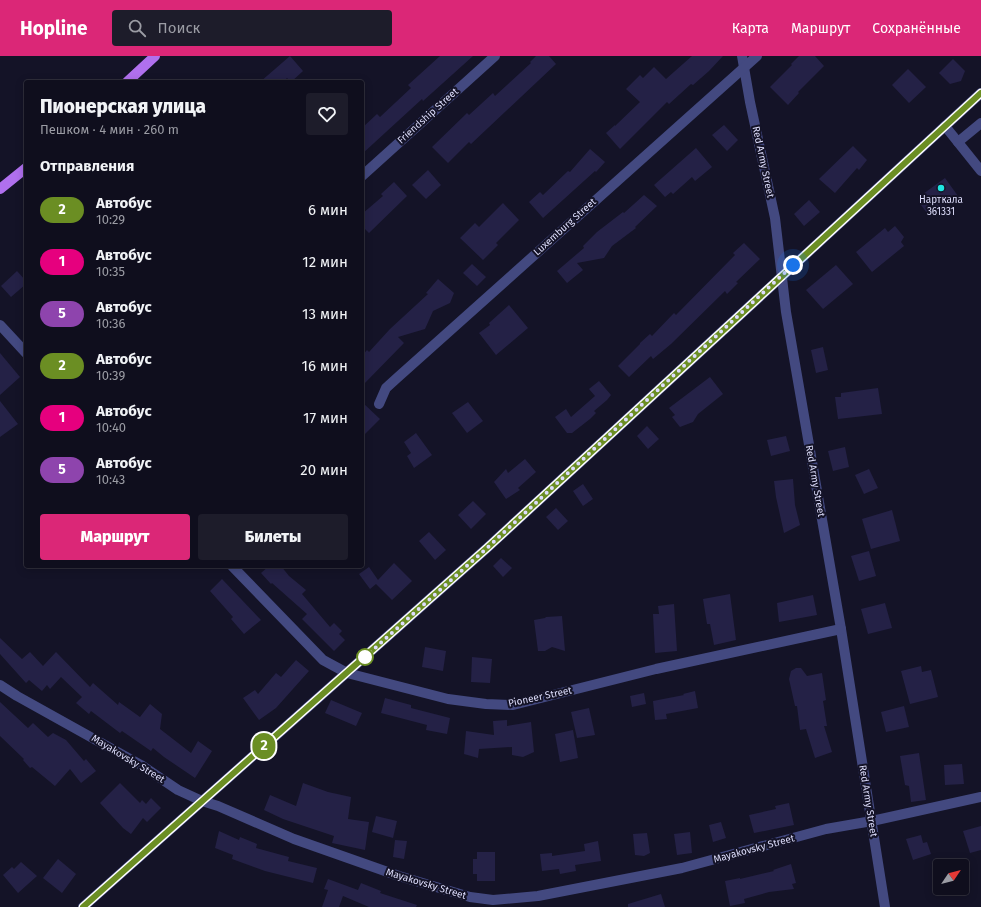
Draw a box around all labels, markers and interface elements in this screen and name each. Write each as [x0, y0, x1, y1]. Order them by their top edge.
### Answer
search box [112, 10, 392, 46]
text: Hopline [20, 17, 88, 40]
icon: search [126, 17, 148, 39]
text: Поиск [158, 19, 200, 37]
text: Карта [732, 20, 769, 37]
text: Маршрут [791, 20, 850, 37]
text: Сохранённые [872, 20, 961, 37]
street label: Friendship Street [395, 85, 461, 146]
button: heart [306, 93, 348, 135]
text: Пионерская улица [40, 95, 206, 118]
text: Пешком · 4 мин · 260 m [40, 122, 179, 137]
street label: Red Army Street [750, 125, 777, 199]
text: Отправления [40, 157, 134, 175]
marker: Нарткала 361331 [936, 183, 946, 193]
text: Автобус [96, 194, 152, 212]
place label: Нарткала 361331 [919, 194, 963, 218]
street label: Luxemburg Street [531, 196, 599, 258]
text: 2 [58, 201, 66, 218]
text: 6 мин [308, 201, 348, 219]
text: 10:29 [96, 212, 125, 227]
text: Автобус [96, 246, 152, 264]
text: 1 [59, 253, 65, 270]
text: 12 мин [302, 253, 348, 271]
your location [783, 255, 803, 275]
text: 10:35 [96, 264, 125, 279]
text: Автобус [96, 298, 152, 316]
text: 5 [58, 305, 66, 322]
text: 13 мин [302, 305, 348, 323]
text: 10:36 [96, 316, 126, 331]
text: Автобус [96, 350, 152, 368]
text: 2 [58, 357, 66, 374]
text: 16 мин [302, 357, 348, 375]
text: 10:39 [96, 368, 125, 383]
text: Автобус [96, 402, 152, 420]
text: 1 [59, 409, 65, 426]
text: 17 мин [303, 409, 348, 427]
text: 10:40 [96, 420, 126, 435]
street label: Red Army Street [803, 444, 827, 518]
text: Автобус [96, 454, 152, 472]
text: 5 [58, 461, 66, 478]
text: 20 мин [300, 461, 348, 479]
text: 10:43 [96, 472, 125, 487]
button: Маршрут [40, 514, 190, 560]
button: Билеты [198, 514, 348, 560]
unlabelled marker [356, 648, 374, 666]
street label: Pioneer Street [507, 684, 573, 710]
street label: Mayakovsky Street [89, 732, 167, 786]
line badge: 2 [251, 733, 277, 759]
text: 2 [260, 737, 268, 754]
street label: Red Army Street [856, 764, 880, 838]
street label: Mayakovsky Street [712, 832, 796, 866]
north arrow [933, 859, 969, 895]
map controls [933, 859, 969, 895]
street label: Mayakovsky Street [384, 866, 468, 902]

